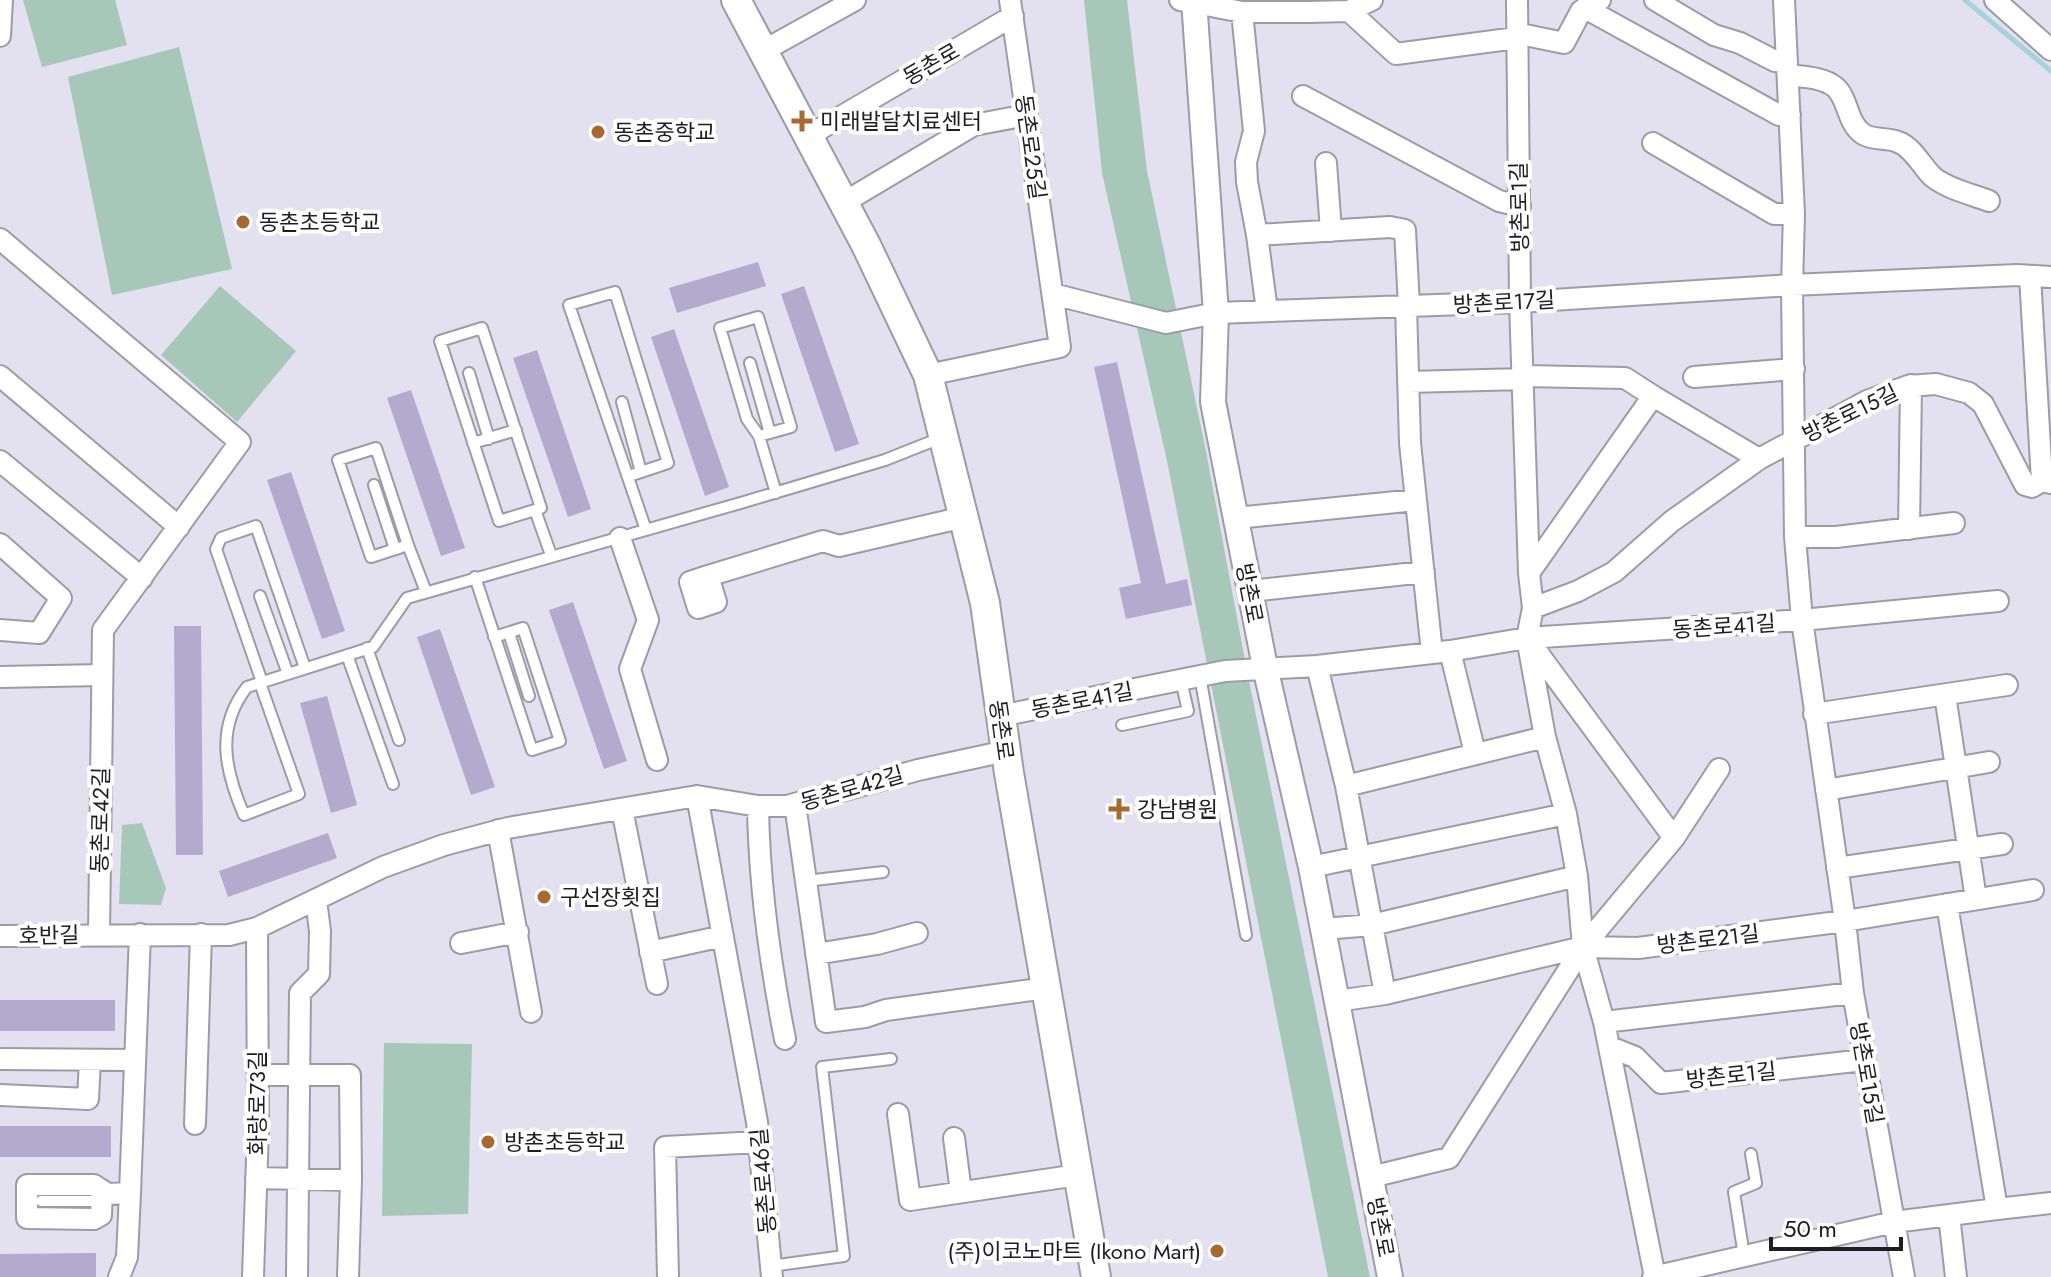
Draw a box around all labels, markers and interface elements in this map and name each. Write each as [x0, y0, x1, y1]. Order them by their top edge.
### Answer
street label: 동촌로 [897, 35, 965, 93]
street label: 동촌로25길 [1008, 92, 1054, 202]
place label: 미래발달치료센터 [820, 105, 982, 137]
marker: 미래발달치료센터 [791, 110, 813, 132]
place label: 동촌중학교 [614, 116, 715, 148]
marker: 동촌중학교 [589, 123, 607, 141]
street label: 방촌로1길 [1502, 161, 1536, 253]
place label: 동촌초등학교 [259, 206, 380, 238]
marker: 동촌초등학교 [234, 213, 252, 231]
street label: 방촌로17길 [1452, 283, 1556, 321]
street label: 방촌로15길 [1797, 376, 1903, 450]
street label: 방촌로 [1228, 560, 1272, 626]
street label: 동촌로41길 [1671, 606, 1777, 646]
street label: 동촌로41길 [1028, 674, 1136, 726]
street label: 동촌로 [982, 698, 1022, 762]
street label: 동촌로42길 [796, 758, 908, 818]
street label: 동촌로42길 [83, 767, 117, 873]
place label: 강남병원 [1137, 793, 1218, 825]
marker: 강남병원 [1108, 798, 1130, 820]
place label: 구선장횟집 [560, 881, 661, 913]
marker: 구선장횟집 [535, 888, 553, 906]
street label: 방촌로21길 [1655, 917, 1761, 961]
street label: 호반길 [18, 918, 80, 952]
street label: 방촌로15길 [1842, 1019, 1892, 1127]
street label: 화랑로73길 [241, 1051, 273, 1155]
street label: 방촌로1길 [1684, 1054, 1778, 1096]
place label: 방촌초등학교 [504, 1126, 625, 1158]
street label: 동촌로46길 [742, 1127, 784, 1235]
marker: 방촌초등학교 [479, 1133, 497, 1151]
street label: 방촌로 [1359, 1194, 1403, 1260]
scale bar [1771, 1201, 1901, 1251]
text: 50 m [1783, 1211, 1837, 1246]
place label: (주)이코노마트 (Ikono Mart) [948, 1235, 1201, 1267]
marker: (주)이코노마트 (Ikono Mart) [1208, 1242, 1226, 1260]

